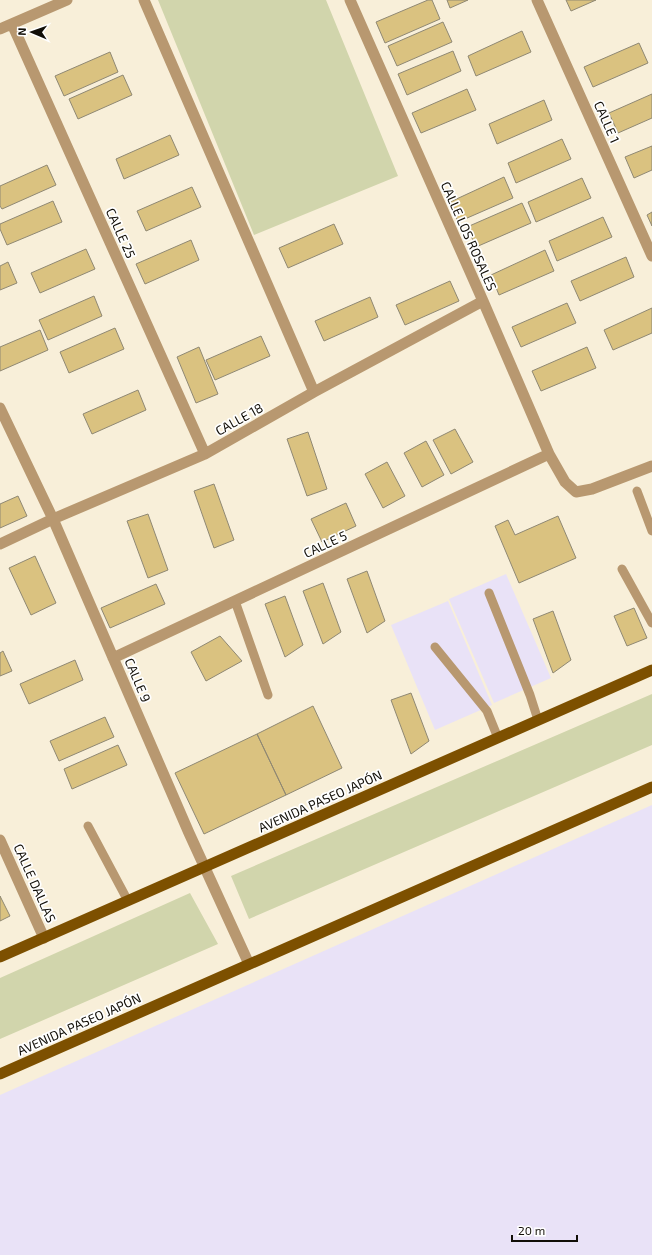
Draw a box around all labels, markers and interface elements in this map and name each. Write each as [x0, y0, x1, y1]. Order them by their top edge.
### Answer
north arrow [12, 12, 52, 52]
text: N [15, 27, 28, 36]
street label: CALLE 1 [591, 99, 623, 145]
street label: CALLE LOS ROSALES [438, 179, 500, 293]
street label: CALLE 25 [103, 205, 139, 261]
street label: CALLE 18 [212, 399, 266, 439]
street label: CALLE 5 [301, 527, 349, 561]
street label: CALLE 9 [122, 655, 154, 705]
street label: AVENIDA PASEO JAPÓN [255, 766, 384, 836]
street label: CALLE DALLAS [11, 841, 59, 925]
street label: AVENIDA PASEO JAPÓN [14, 989, 143, 1059]
scale bar [512, 1217, 577, 1243]
text: 20 m [518, 1223, 545, 1237]

